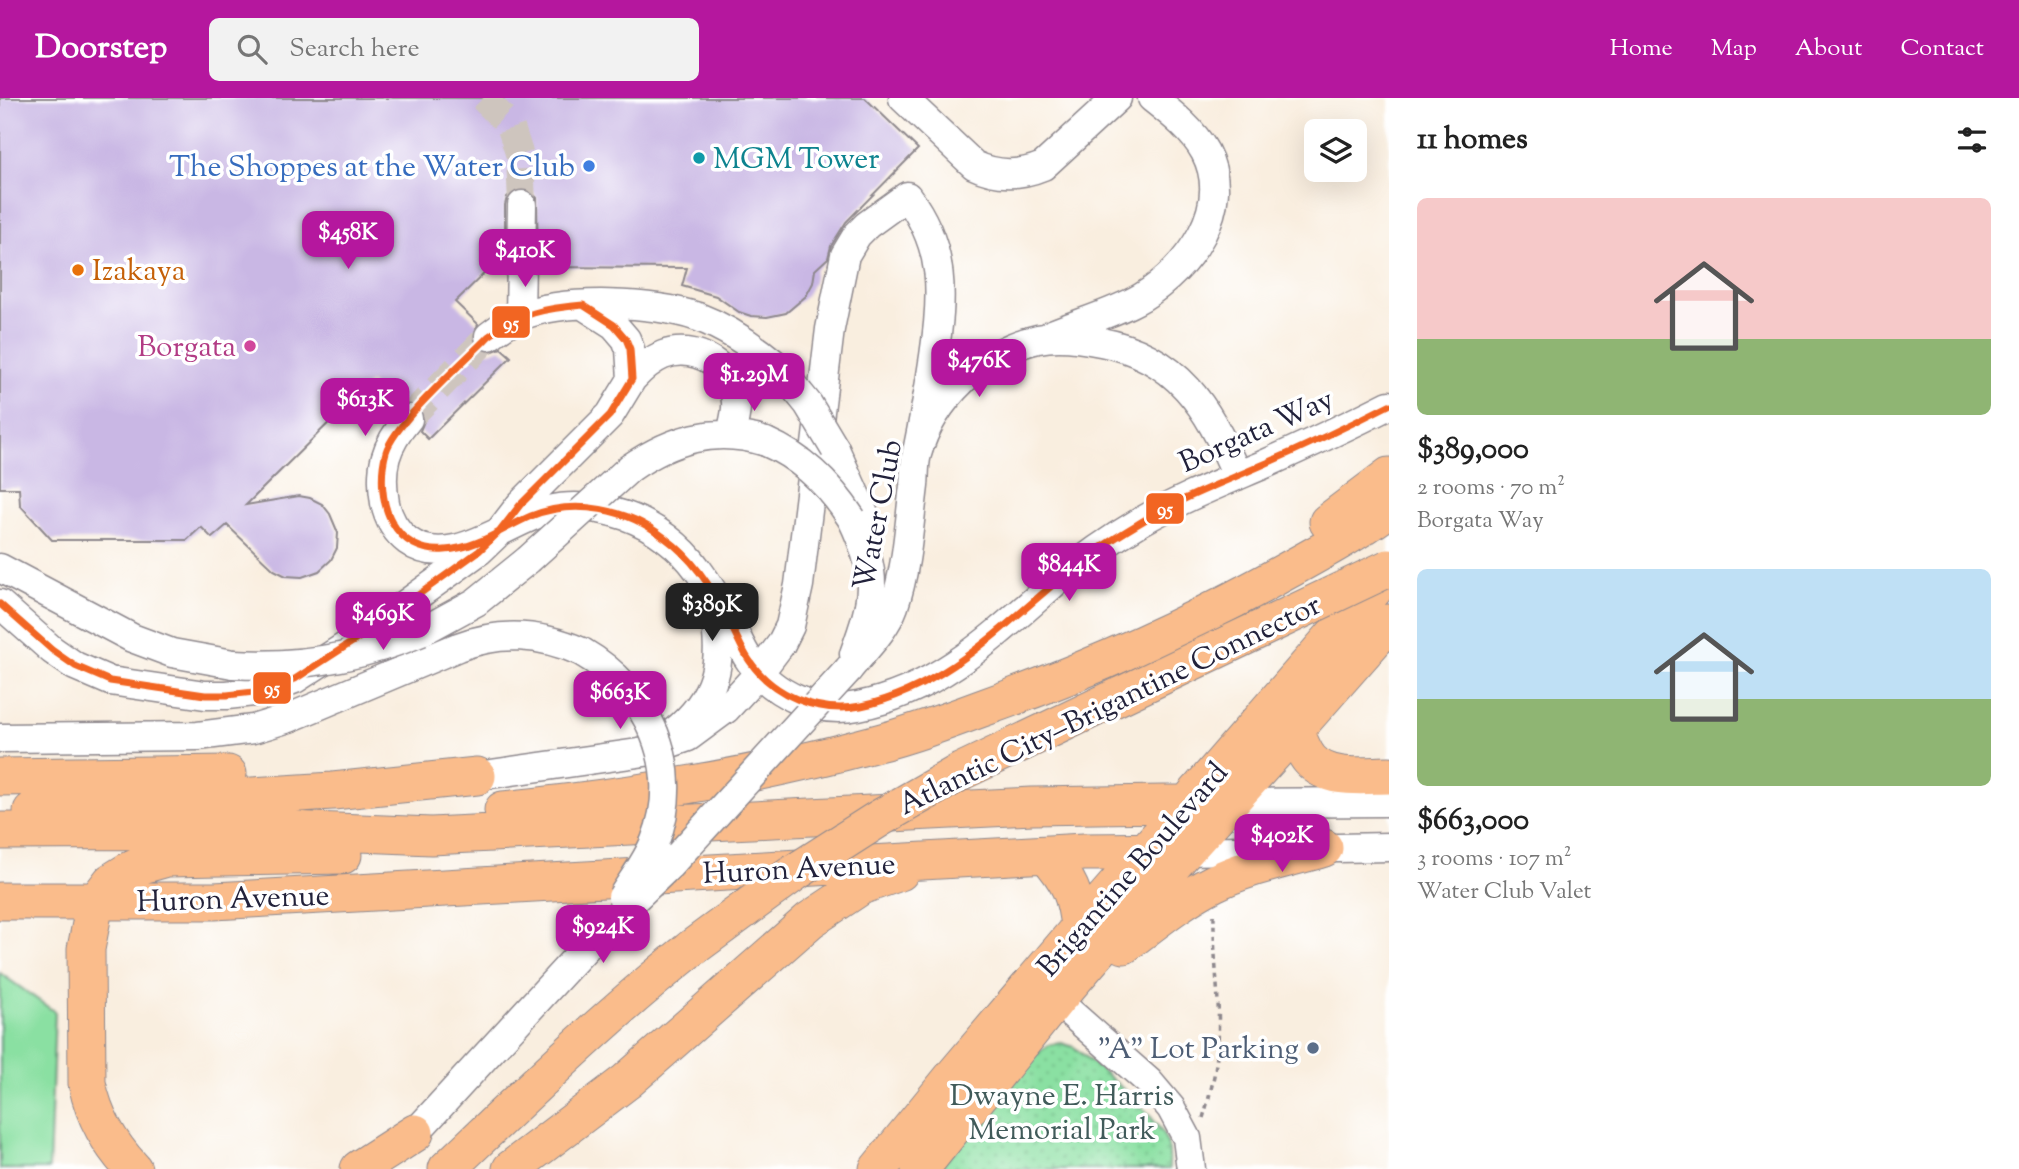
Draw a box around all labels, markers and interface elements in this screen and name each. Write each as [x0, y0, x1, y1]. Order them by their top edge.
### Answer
search box [209, 18, 699, 81]
text: Doorstep [35, 25, 167, 73]
icon: search [233, 30, 271, 68]
text: Search here [289, 31, 420, 68]
text: Home [1610, 32, 1673, 66]
text: Map [1711, 32, 1757, 66]
text: About [1795, 32, 1862, 66]
text: Contact [1900, 32, 1984, 66]
map controls [1304, 119, 1367, 182]
button: layers [1304, 119, 1367, 182]
text: 11 homes [1417, 119, 1528, 162]
icon: filters [1953, 121, 1991, 159]
place label: MGM Tower [713, 139, 879, 182]
place label: The Shoppes at the Water Club [169, 147, 575, 190]
marker: MGM Tower [691, 150, 707, 166]
marker: The Shoppes at the Water Club [581, 158, 597, 174]
pin: $458K [299, 212, 397, 271]
text: $458K [318, 217, 378, 250]
pin: $410K [476, 230, 574, 289]
text: $410K [495, 235, 555, 268]
icon: home [1641, 243, 1767, 369]
place label: Izakaya [92, 251, 186, 294]
marker: Izakaya [70, 262, 86, 278]
line badge: 95 [491, 305, 531, 339]
text: 95 [503, 311, 519, 338]
place label: Borgata [137, 327, 236, 370]
marker: Borgata [242, 338, 258, 354]
pin: $476K [930, 340, 1028, 399]
text: $476K [947, 345, 1011, 378]
pin: $1.29M [697, 354, 811, 413]
text: $1.29M [720, 359, 788, 392]
pin: $613K [316, 378, 414, 438]
street label: Borgata Way [1173, 379, 1341, 486]
text: $613K [336, 384, 394, 417]
text: $389,000 [1417, 429, 1529, 472]
street label: Water Club [844, 436, 915, 594]
text: 2 rooms · 70 m² [1417, 472, 1565, 505]
line badge: 95 [1145, 492, 1185, 525]
text: 95 [1157, 497, 1173, 524]
text: Borgata Way [1417, 505, 1544, 538]
pin: $844K [1020, 544, 1118, 603]
text: $844K [1037, 549, 1101, 582]
pin: $389K [663, 584, 761, 643]
street label: Atlantic City–Brigantine Connector [891, 585, 1329, 828]
text: $389K [682, 589, 742, 622]
pin: $469K [334, 592, 432, 652]
text: $469K [352, 598, 414, 631]
icon: home [1641, 614, 1767, 740]
line badge: 95 [252, 671, 292, 705]
pin: $663K [571, 672, 669, 731]
text: 95 [264, 676, 280, 703]
text: $663K [589, 677, 651, 710]
street label: Brigantine Boulevard [1028, 754, 1240, 988]
text: $663,000 [1417, 800, 1529, 843]
pin: $402K [1233, 814, 1331, 874]
text: $402K [1251, 820, 1314, 853]
text: 3 rooms · 107 m² [1417, 843, 1572, 876]
street label: Huron Avenue [702, 844, 897, 897]
street label: Huron Avenue [136, 876, 330, 925]
text: Water Club Valet [1417, 876, 1591, 909]
pin: $924K [554, 906, 652, 965]
text: $924K [572, 911, 634, 944]
place label: "A" Lot Parking [1097, 1029, 1299, 1072]
marker: "A" Lot Parking [1305, 1040, 1321, 1056]
park label: Dwayne E. Harris Memorial Park [950, 1076, 1174, 1153]

